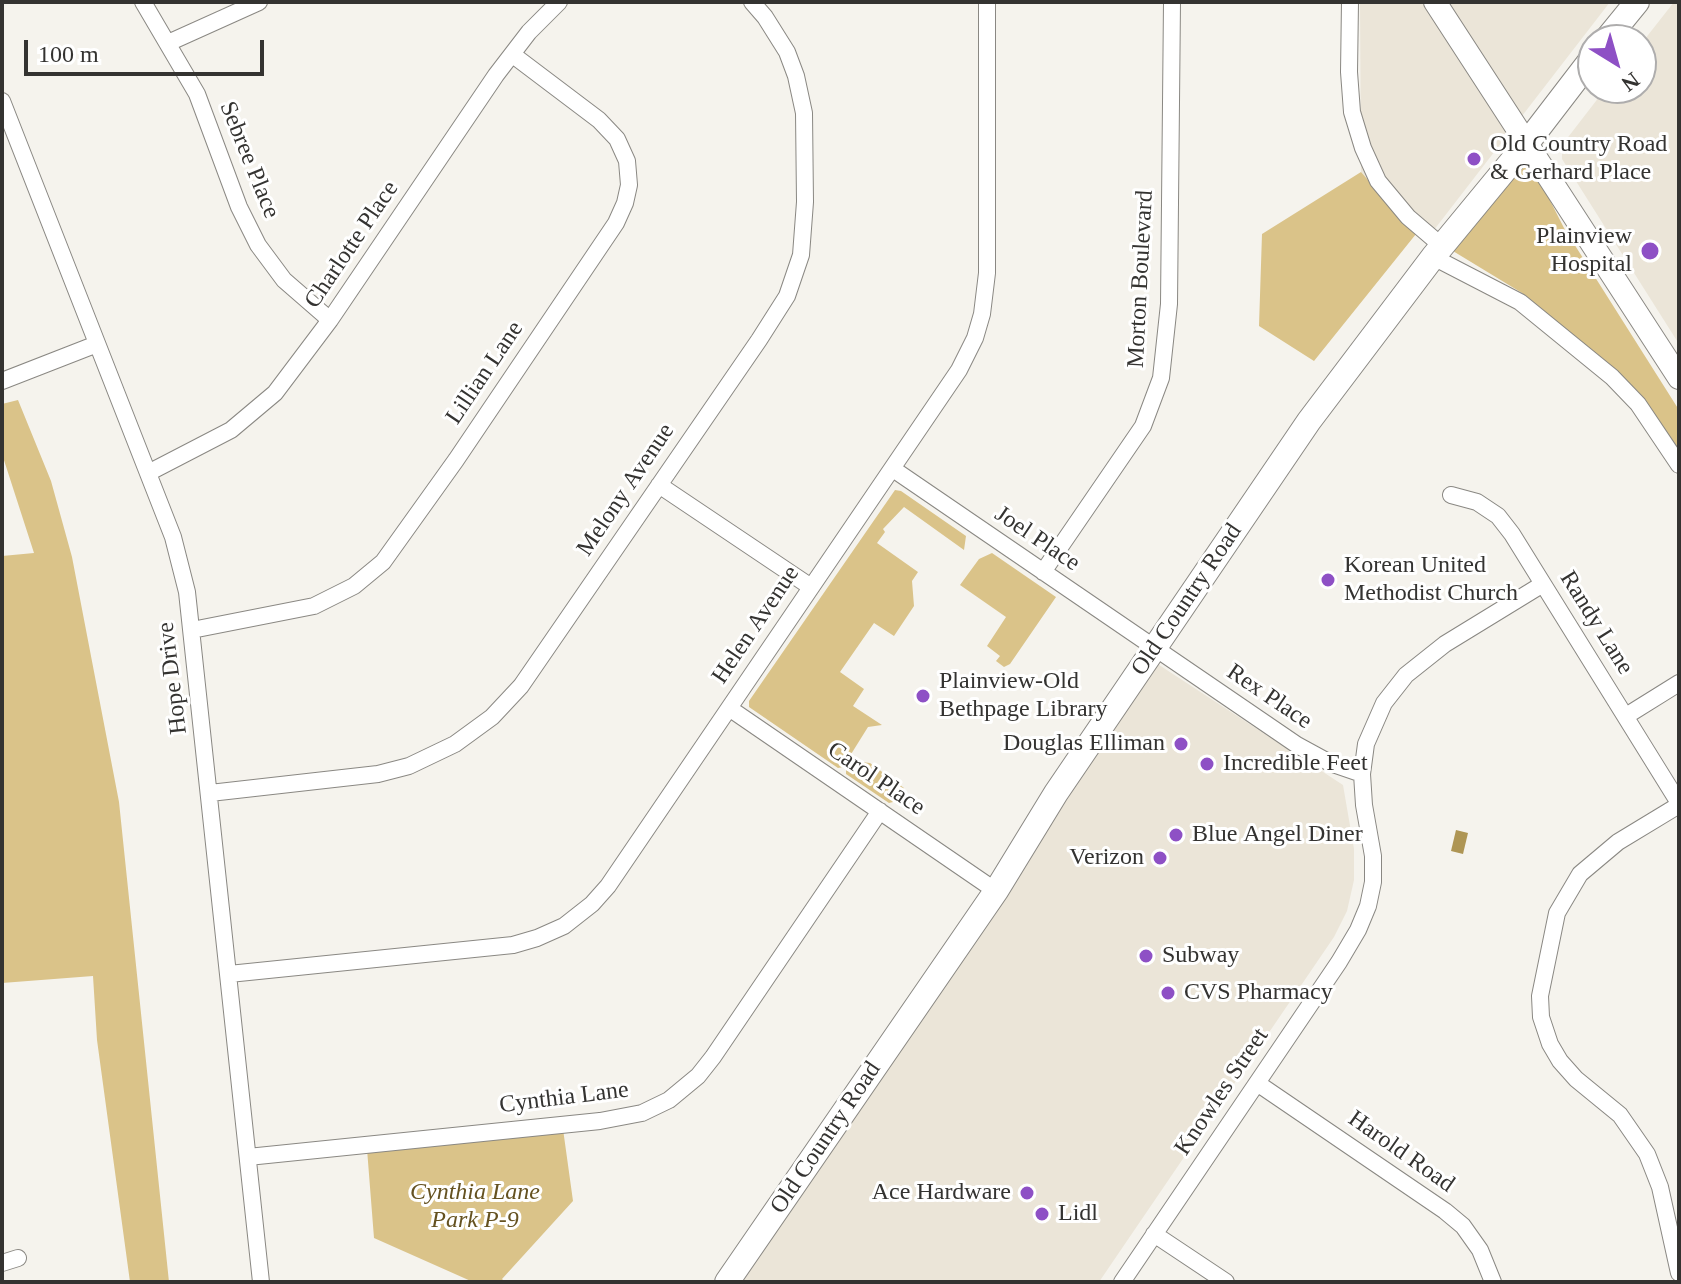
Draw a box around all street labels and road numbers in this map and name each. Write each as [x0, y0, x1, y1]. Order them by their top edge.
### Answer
street label: Sebree Place [213, 97, 285, 223]
street label: Charlotte Place [299, 176, 405, 314]
street label: Morton Boulevard [1122, 189, 1160, 369]
street label: Lillian Lane [440, 316, 530, 430]
street label: Melony Avenue [571, 418, 681, 562]
street label: Joel Place [989, 500, 1085, 578]
street label: Old Country Road [1125, 518, 1249, 682]
street label: Helen Avenue [706, 561, 806, 689]
street label: Randy Lane [1553, 566, 1639, 680]
street label: Hope Drive [152, 620, 194, 736]
street label: Rex Place [1221, 658, 1317, 736]
street label: Carol Place [822, 736, 930, 822]
street label: Knowles Street [1169, 1023, 1275, 1161]
street label: Old Country Road [764, 1056, 888, 1220]
street label: Cynthia Lane [498, 1076, 630, 1120]
street label: Harold Road [1342, 1105, 1460, 1199]

